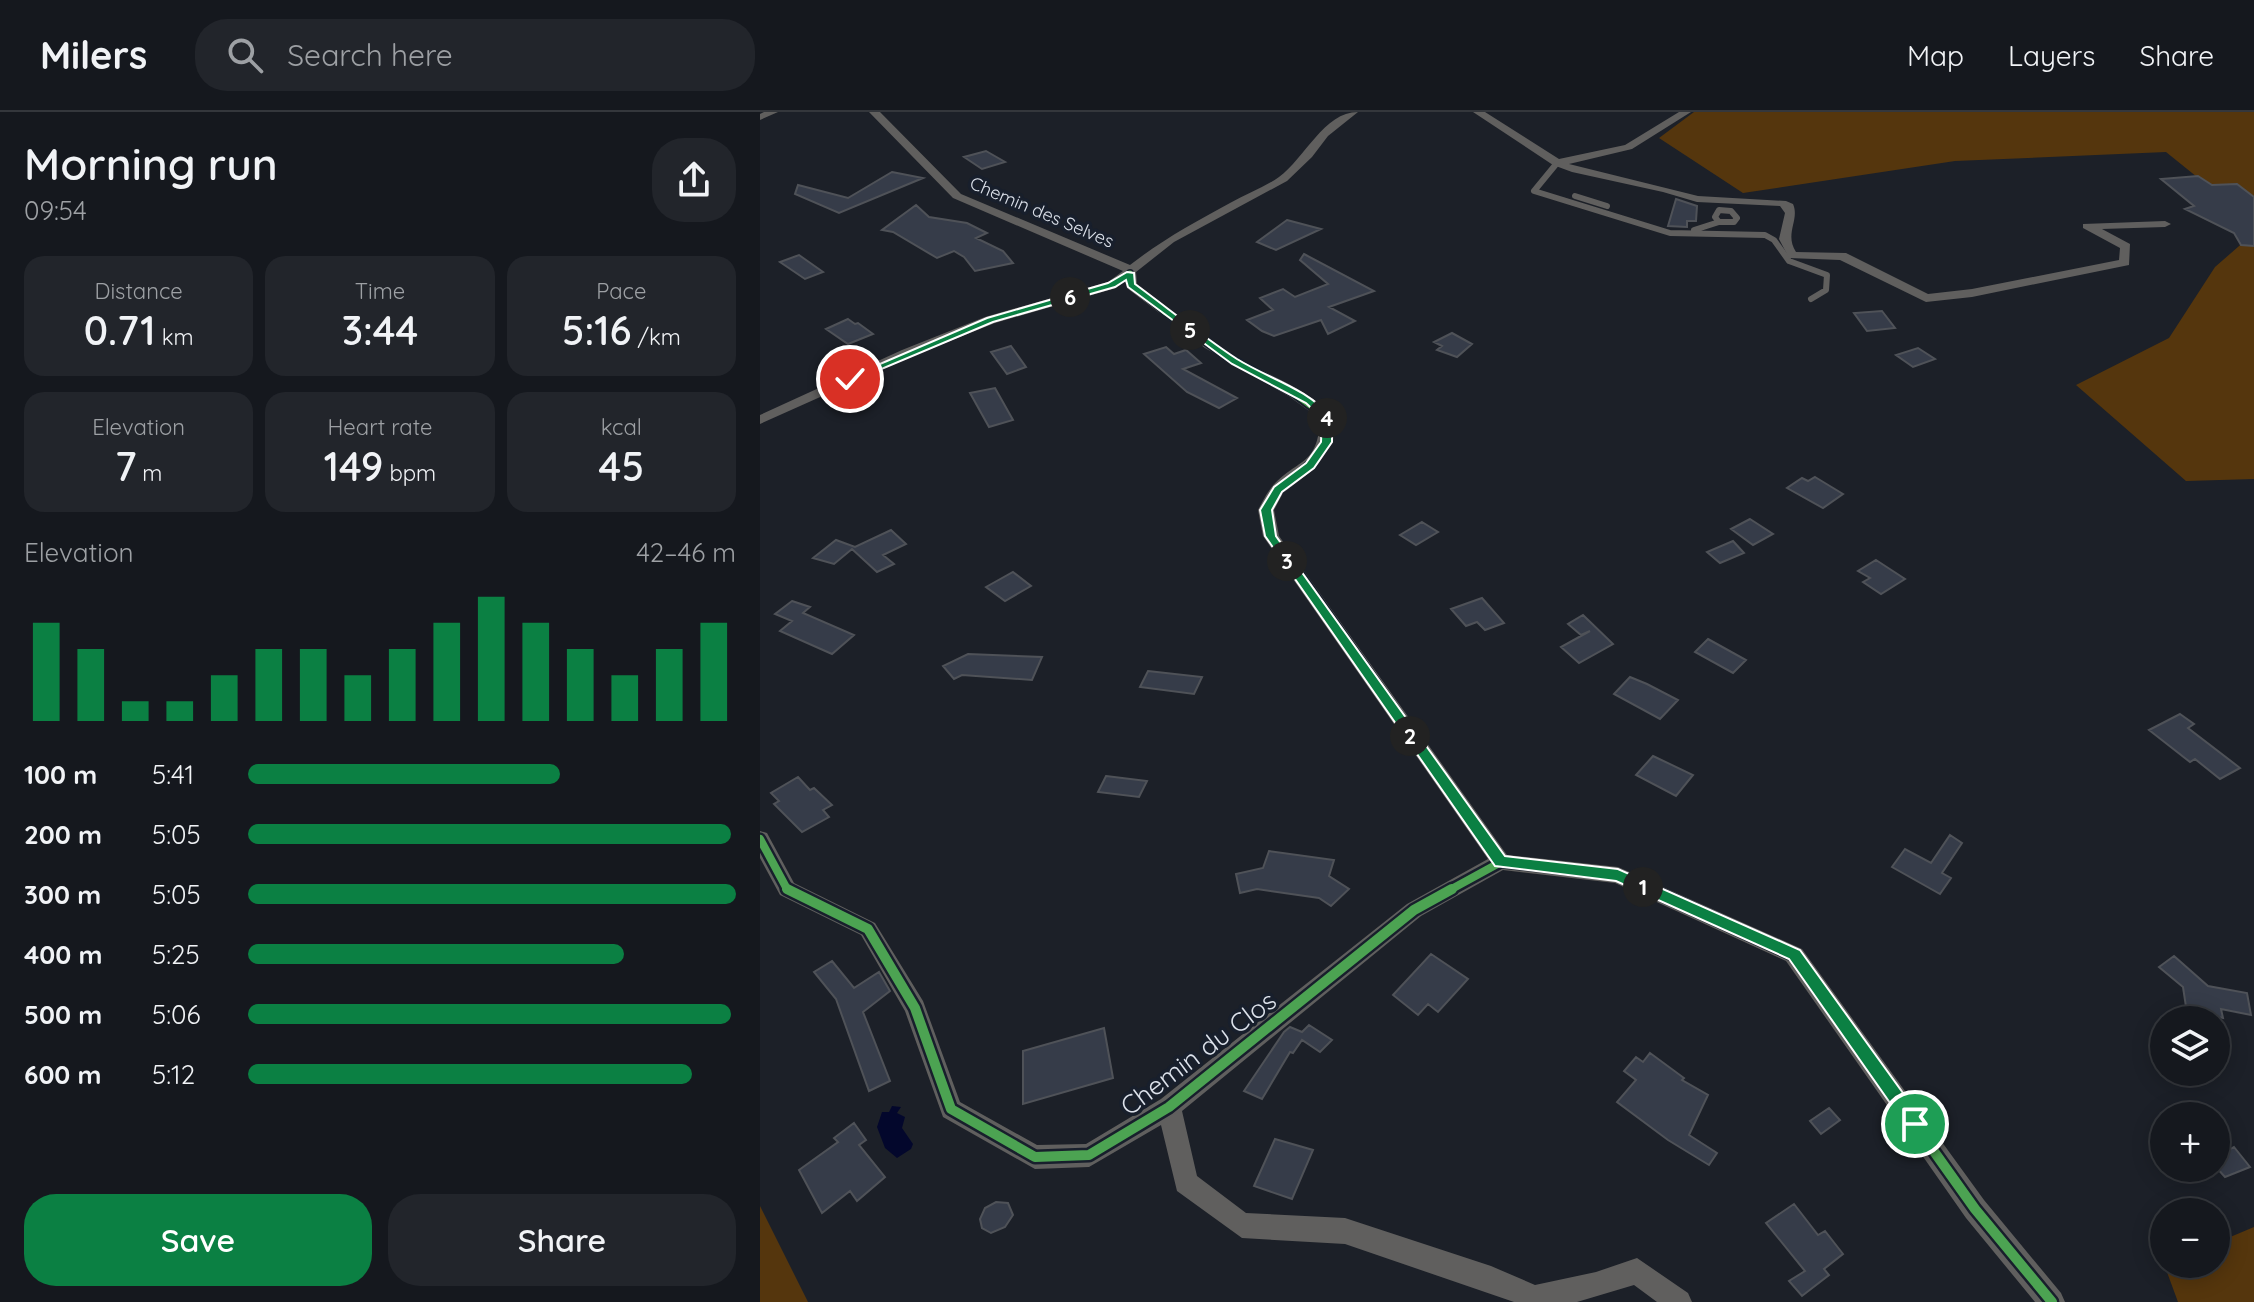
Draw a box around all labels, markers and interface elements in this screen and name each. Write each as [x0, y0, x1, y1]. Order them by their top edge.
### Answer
search box [195, 19, 755, 91]
text: Milers [40, 31, 147, 79]
icon: search [223, 33, 267, 77]
text: Search here [287, 36, 453, 74]
text: Map [1907, 38, 1964, 73]
text: Layers [2008, 38, 2095, 73]
text: Share [2139, 38, 2214, 73]
text: Morning run [24, 136, 278, 191]
button: share [652, 138, 736, 222]
street label: Chemin des Selves [967, 171, 1117, 253]
text: 09:54 [24, 194, 87, 227]
text: Distance [95, 277, 183, 305]
text: Time [355, 277, 405, 305]
text: Pace [596, 277, 646, 305]
pin: 6 [1050, 277, 1090, 317]
text: 6 [1064, 283, 1076, 311]
text: 0.71 [84, 305, 156, 355]
text: 3:44 [342, 305, 418, 355]
text: 5:16 [562, 305, 631, 355]
pin: 5 [1170, 310, 1210, 350]
text: 5 [1184, 316, 1196, 344]
text: km [156, 323, 194, 351]
text: /km [631, 323, 681, 351]
pin [816, 345, 884, 413]
icon: check [828, 357, 872, 401]
pin: 4 [1307, 398, 1347, 438]
text: 4 [1321, 404, 1333, 432]
text: Elevation [92, 413, 185, 441]
text: Heart rate [328, 413, 432, 441]
text: kcal [601, 413, 642, 441]
text: 7 [115, 441, 136, 491]
text: 149 [324, 441, 383, 491]
text: 45 [599, 441, 644, 491]
text: m [136, 459, 162, 487]
text: bpm [383, 459, 436, 487]
text: Elevation [24, 536, 134, 569]
text: 42–46 m [636, 536, 736, 569]
pin: 3 [1267, 541, 1307, 581]
text: 3 [1281, 547, 1293, 575]
pin: 2 [1390, 716, 1430, 756]
text: 2 [1404, 722, 1416, 750]
text: 100 m [24, 758, 97, 791]
text: 5:41 [152, 758, 194, 791]
text: 200 m [24, 818, 102, 851]
text: 5:05 [152, 818, 201, 851]
pin: 1 [1623, 867, 1663, 907]
text: 1 [1639, 873, 1647, 901]
text: 300 m [24, 878, 101, 911]
text: 5:05 [152, 878, 201, 911]
text: 400 m [24, 938, 102, 971]
text: 5:25 [152, 938, 200, 971]
street label: Chemin du Clos [1114, 984, 1282, 1122]
text: 500 m [24, 998, 102, 1031]
text: 5:06 [152, 998, 201, 1031]
map controls [2150, 1006, 2230, 1278]
button: layers [2150, 1006, 2230, 1086]
text: 600 m [24, 1058, 102, 1091]
text: 5:12 [152, 1058, 195, 1091]
pin [1881, 1090, 1949, 1158]
icon: arrive [1893, 1102, 1937, 1146]
button: + [2150, 1102, 2230, 1182]
button: Save [24, 1194, 372, 1286]
button: Share [388, 1194, 736, 1286]
button: − [2150, 1198, 2230, 1278]

